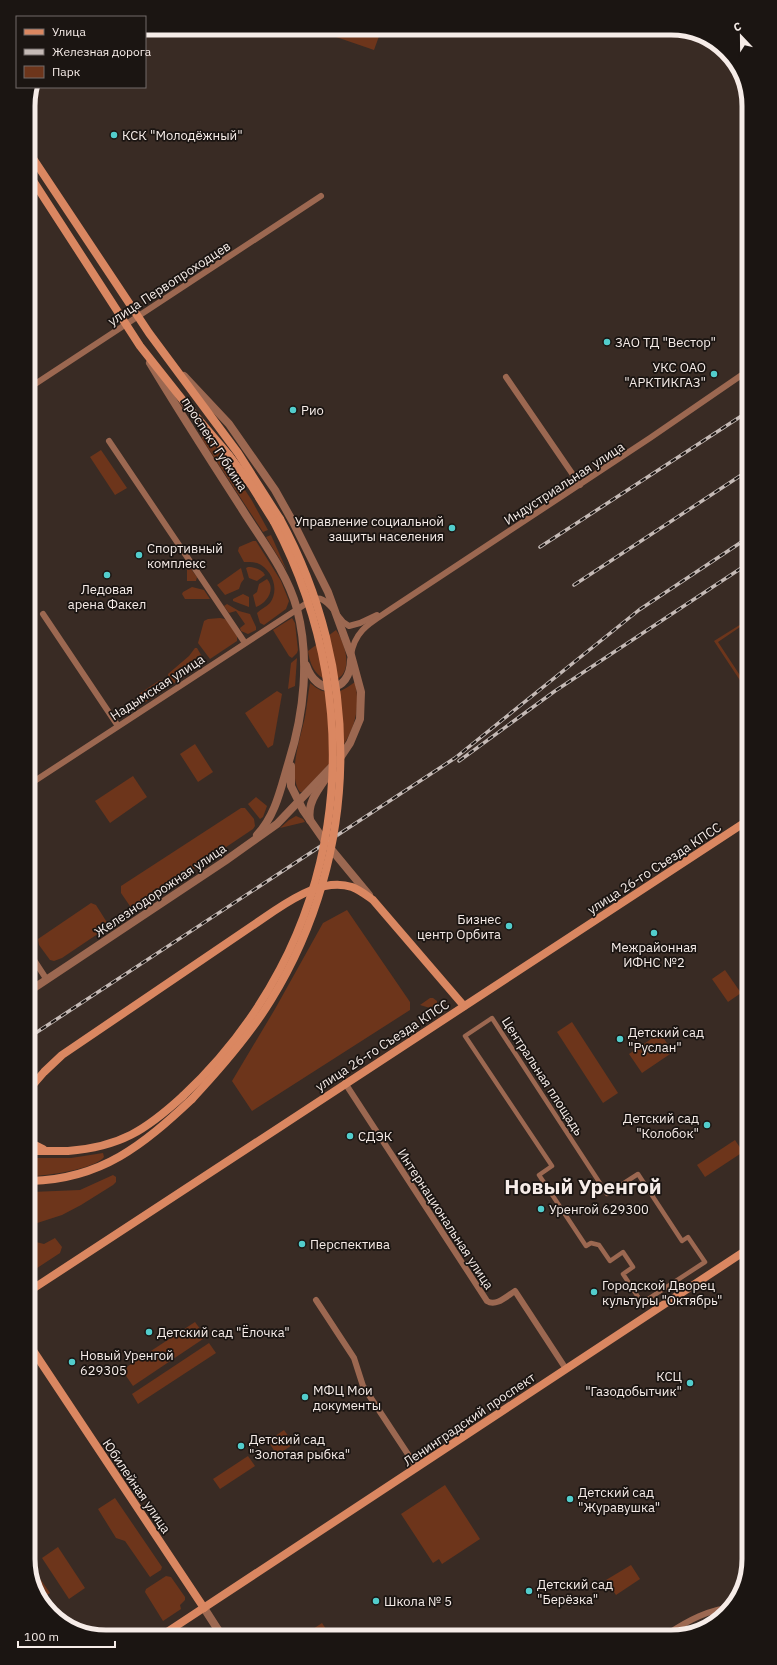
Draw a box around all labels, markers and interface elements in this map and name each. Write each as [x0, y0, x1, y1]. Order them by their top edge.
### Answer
legend [16, 16, 146, 88]
north arrow [721, 16, 761, 56]
text: С [731, 19, 743, 35]
text: Улица [52, 24, 86, 39]
text: Железная дорога [52, 44, 152, 59]
text: Парк [52, 64, 81, 79]
place label: КСК "Молодёжный" [122, 127, 243, 144]
marker: КСК "Молодёжный" [109, 130, 119, 140]
street label: улица Первопроходцев [105, 237, 234, 330]
place label: ЗАО ТД "Вестор" [615, 334, 716, 351]
marker: ЗАО ТД "Вестор" [602, 337, 612, 347]
place label: УКС ОАО "АРКТИКГАЗ" [624, 359, 706, 391]
marker: УКС ОАО "АРКТИКГАЗ" [709, 369, 719, 379]
street label: проспект Губкина [178, 394, 251, 495]
place label: Рио [301, 402, 324, 419]
marker: Рио [288, 405, 298, 415]
street label: Индустриальная улица [501, 438, 628, 529]
place label: Управление социальной защиты населения [295, 513, 444, 545]
marker: Управление социальной защиты населения [447, 523, 457, 533]
place label: Спортивный комплекс [147, 540, 223, 572]
marker: Спортивный комплекс [134, 550, 144, 560]
marker: Ледовая арена Факел [102, 570, 112, 580]
place label: Ледовая арена Факел [68, 581, 146, 613]
street label: Надымская улица [107, 651, 208, 724]
street label: улица 26-го Съезда КПСС [584, 819, 724, 918]
street label: Железнодорожная улица [91, 840, 230, 941]
place label: Бизнес центр Орбита [417, 911, 501, 943]
marker: Бизнес центр Орбита [504, 921, 514, 931]
marker: Межрайонная ИФНС №2 [649, 928, 659, 938]
place label: Межрайонная ИФНС №2 [611, 939, 697, 971]
street label: улица 26-го Съезда КПСС [312, 996, 452, 1095]
street label: Центральная площадь [498, 1014, 587, 1139]
place label: Детский сад "Руслан" [628, 1024, 704, 1056]
marker: Детский сад "Руслан" [615, 1034, 625, 1044]
place label: Детский сад "Колобок" [623, 1110, 699, 1142]
marker: Детский сад "Колобок" [702, 1120, 712, 1130]
place label: СДЭК [358, 1128, 393, 1145]
marker: СДЭК [345, 1131, 355, 1141]
street label: Интернациональная улица [394, 1146, 497, 1293]
district label: Новый Уренгой [504, 1172, 662, 1200]
place label: Уренгой 629300 [549, 1201, 649, 1218]
marker: Уренгой 629300 [536, 1204, 546, 1214]
place label: Перспектива [310, 1236, 390, 1253]
marker: Перспектива [297, 1239, 307, 1249]
place label: Городской Дворец культуры "Октябрь" [602, 1277, 723, 1309]
marker: Городской Дворец культуры "Октябрь" [589, 1287, 599, 1297]
place label: Детский сад "Ёлочка" [157, 1324, 290, 1341]
marker: Детский сад "Ёлочка" [144, 1327, 154, 1337]
place label: Новый Уренгой 629305 [80, 1347, 174, 1379]
marker: Новый Уренгой 629305 [67, 1357, 77, 1367]
place label: КСЦ "Газодобытчик" [585, 1368, 682, 1400]
street label: Ленинградский проспект [400, 1369, 539, 1470]
marker: КСЦ "Газодобытчик" [685, 1378, 695, 1388]
place label: МФЦ Мои документы [313, 1382, 381, 1414]
marker: МФЦ Мои документы [300, 1392, 310, 1402]
place label: Детский сад "Золотая рыбка" [249, 1431, 350, 1463]
street label: Юбилейная улица [99, 1436, 174, 1537]
marker: Детский сад "Золотая рыбка" [236, 1441, 246, 1451]
place label: Детский сад "Журавушка" [578, 1484, 660, 1516]
marker: Детский сад "Журавушка" [565, 1494, 575, 1504]
place label: Детский сад "Берёзка" [537, 1576, 613, 1608]
marker: Детский сад "Берёзка" [524, 1586, 534, 1596]
place label: Школа № 5 [384, 1593, 452, 1610]
marker: Школа № 5 [371, 1596, 381, 1606]
scale bar [18, 1623, 115, 1649]
text: 100 m [24, 1629, 59, 1644]

